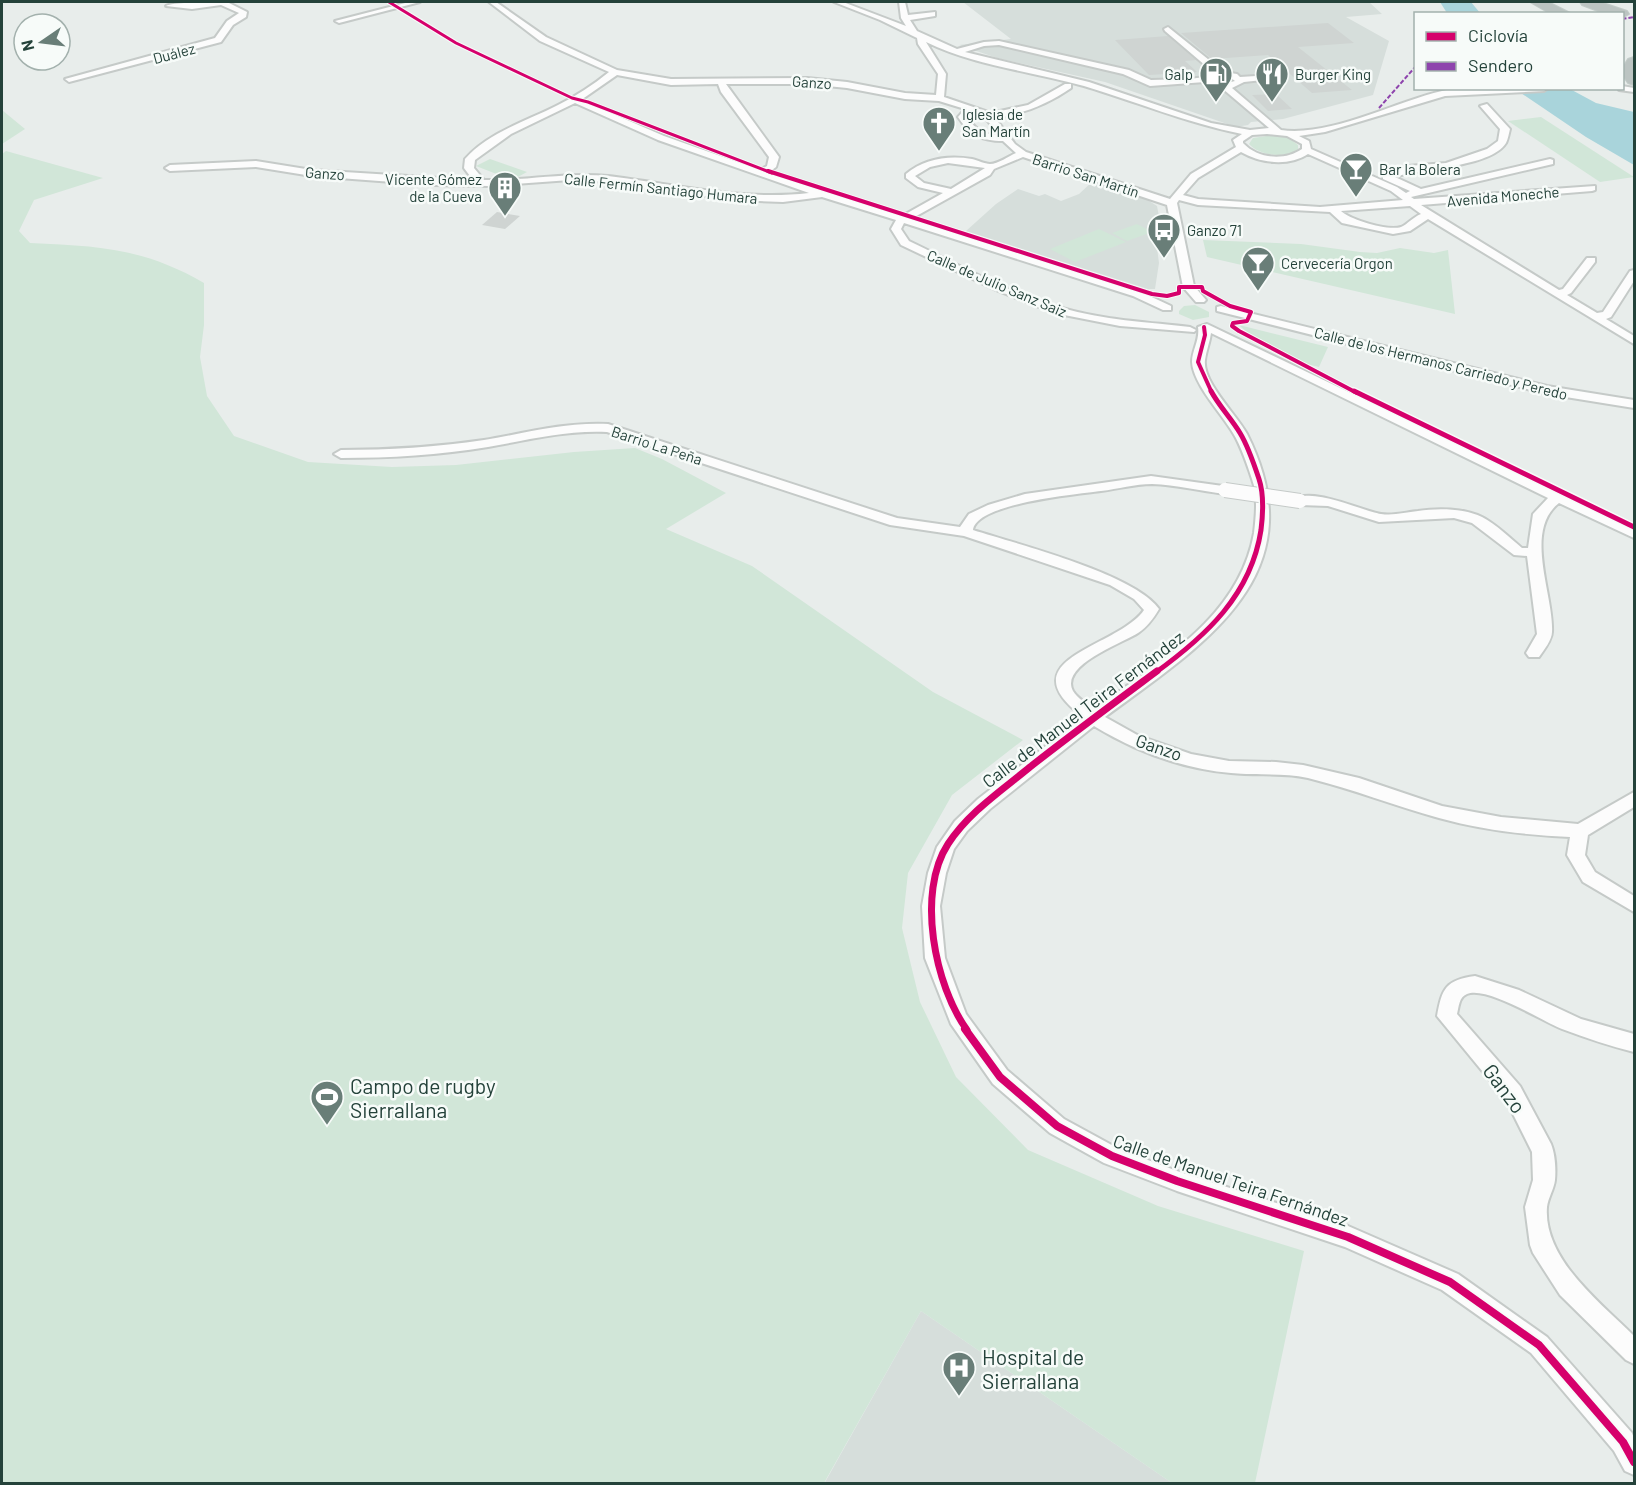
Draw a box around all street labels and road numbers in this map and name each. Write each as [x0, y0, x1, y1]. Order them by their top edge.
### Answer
street label: Duález [151, 39, 197, 67]
street label: Ganzo [792, 72, 832, 92]
street label: Barrio San Martín [1030, 149, 1142, 201]
street label: Ganzo [305, 163, 345, 183]
street label: Calle Fermín Santiago Humara [563, 169, 759, 207]
street label: Avenida Moneche [1446, 182, 1560, 210]
street label: Calle de Julio Sanz Saiz [924, 245, 1070, 321]
street label: Calle de los Hermanos Carriedo y Peredo [1313, 323, 1569, 403]
street label: Barrio La Peña [609, 422, 705, 468]
street label: Calle de Manuel Teira Fernández [978, 626, 1188, 792]
street label: Ganzo [1133, 729, 1185, 765]
street label: Ganzo [1478, 1058, 1532, 1118]
street label: Calle de Manuel Teira Fernández [1111, 1129, 1351, 1231]

